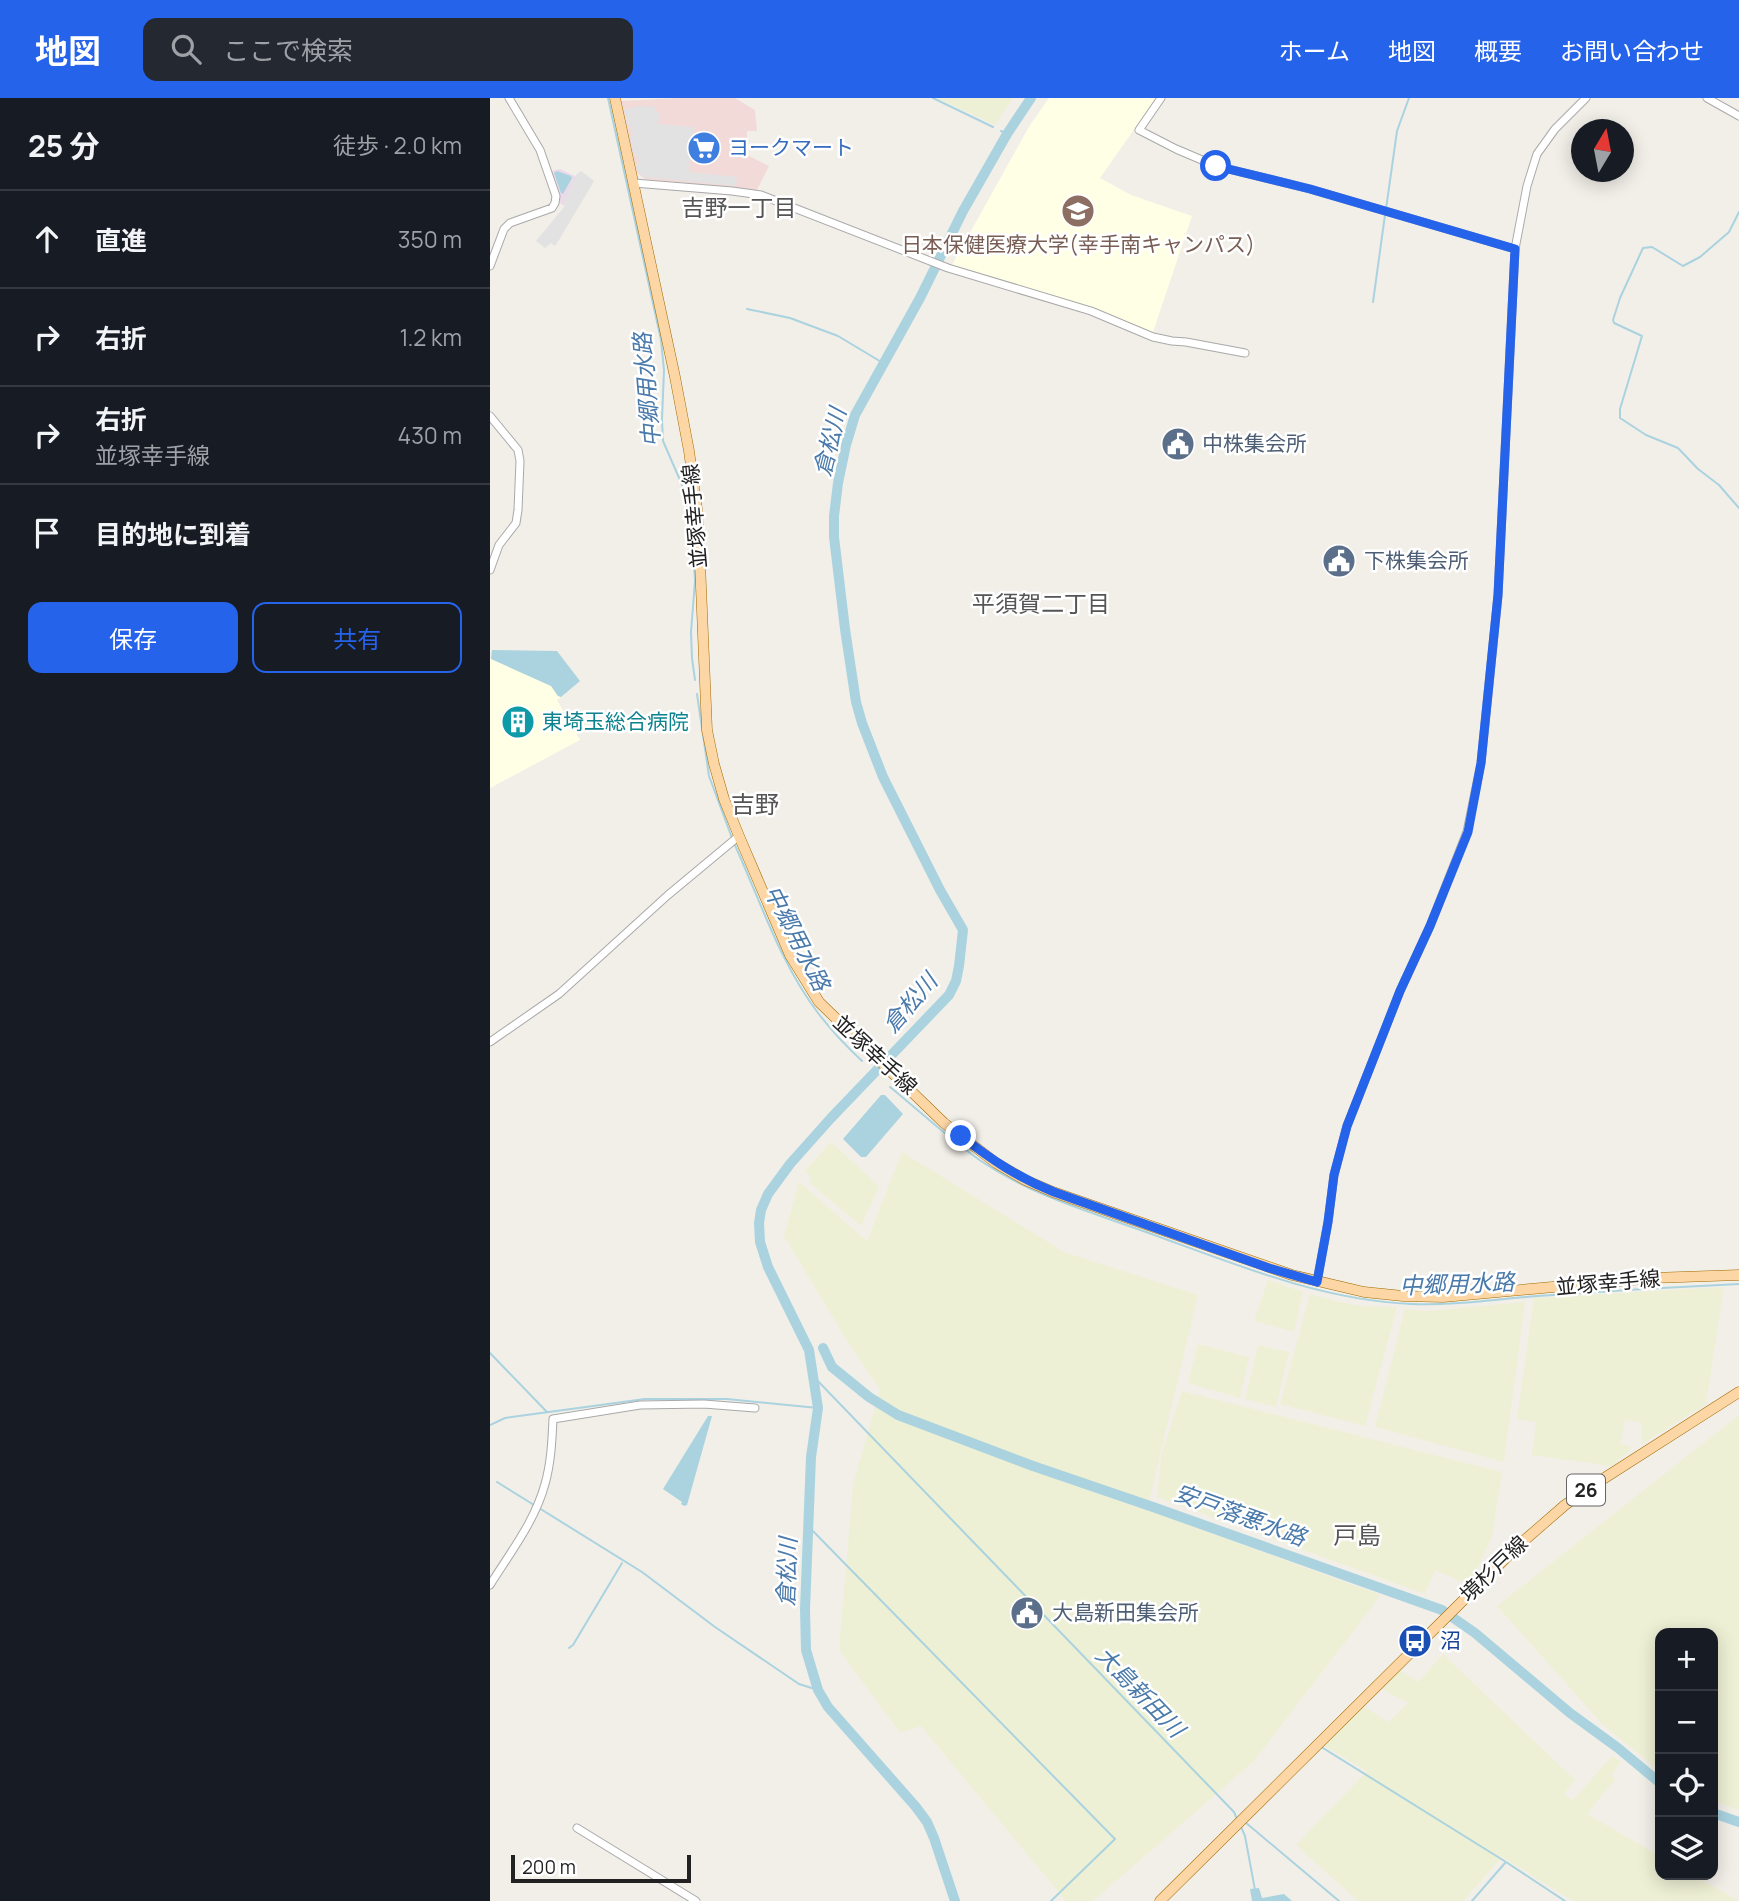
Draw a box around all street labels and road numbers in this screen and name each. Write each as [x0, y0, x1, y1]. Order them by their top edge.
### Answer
street label: 並塚幸手線 [675, 463, 713, 570]
street label: 並塚幸手線 [828, 1008, 924, 1100]
street label: 並塚幸手線 [1554, 1263, 1661, 1301]
road number: 26 [1567, 1474, 1605, 1506]
street label: 境杉戸線 [1453, 1529, 1533, 1608]

